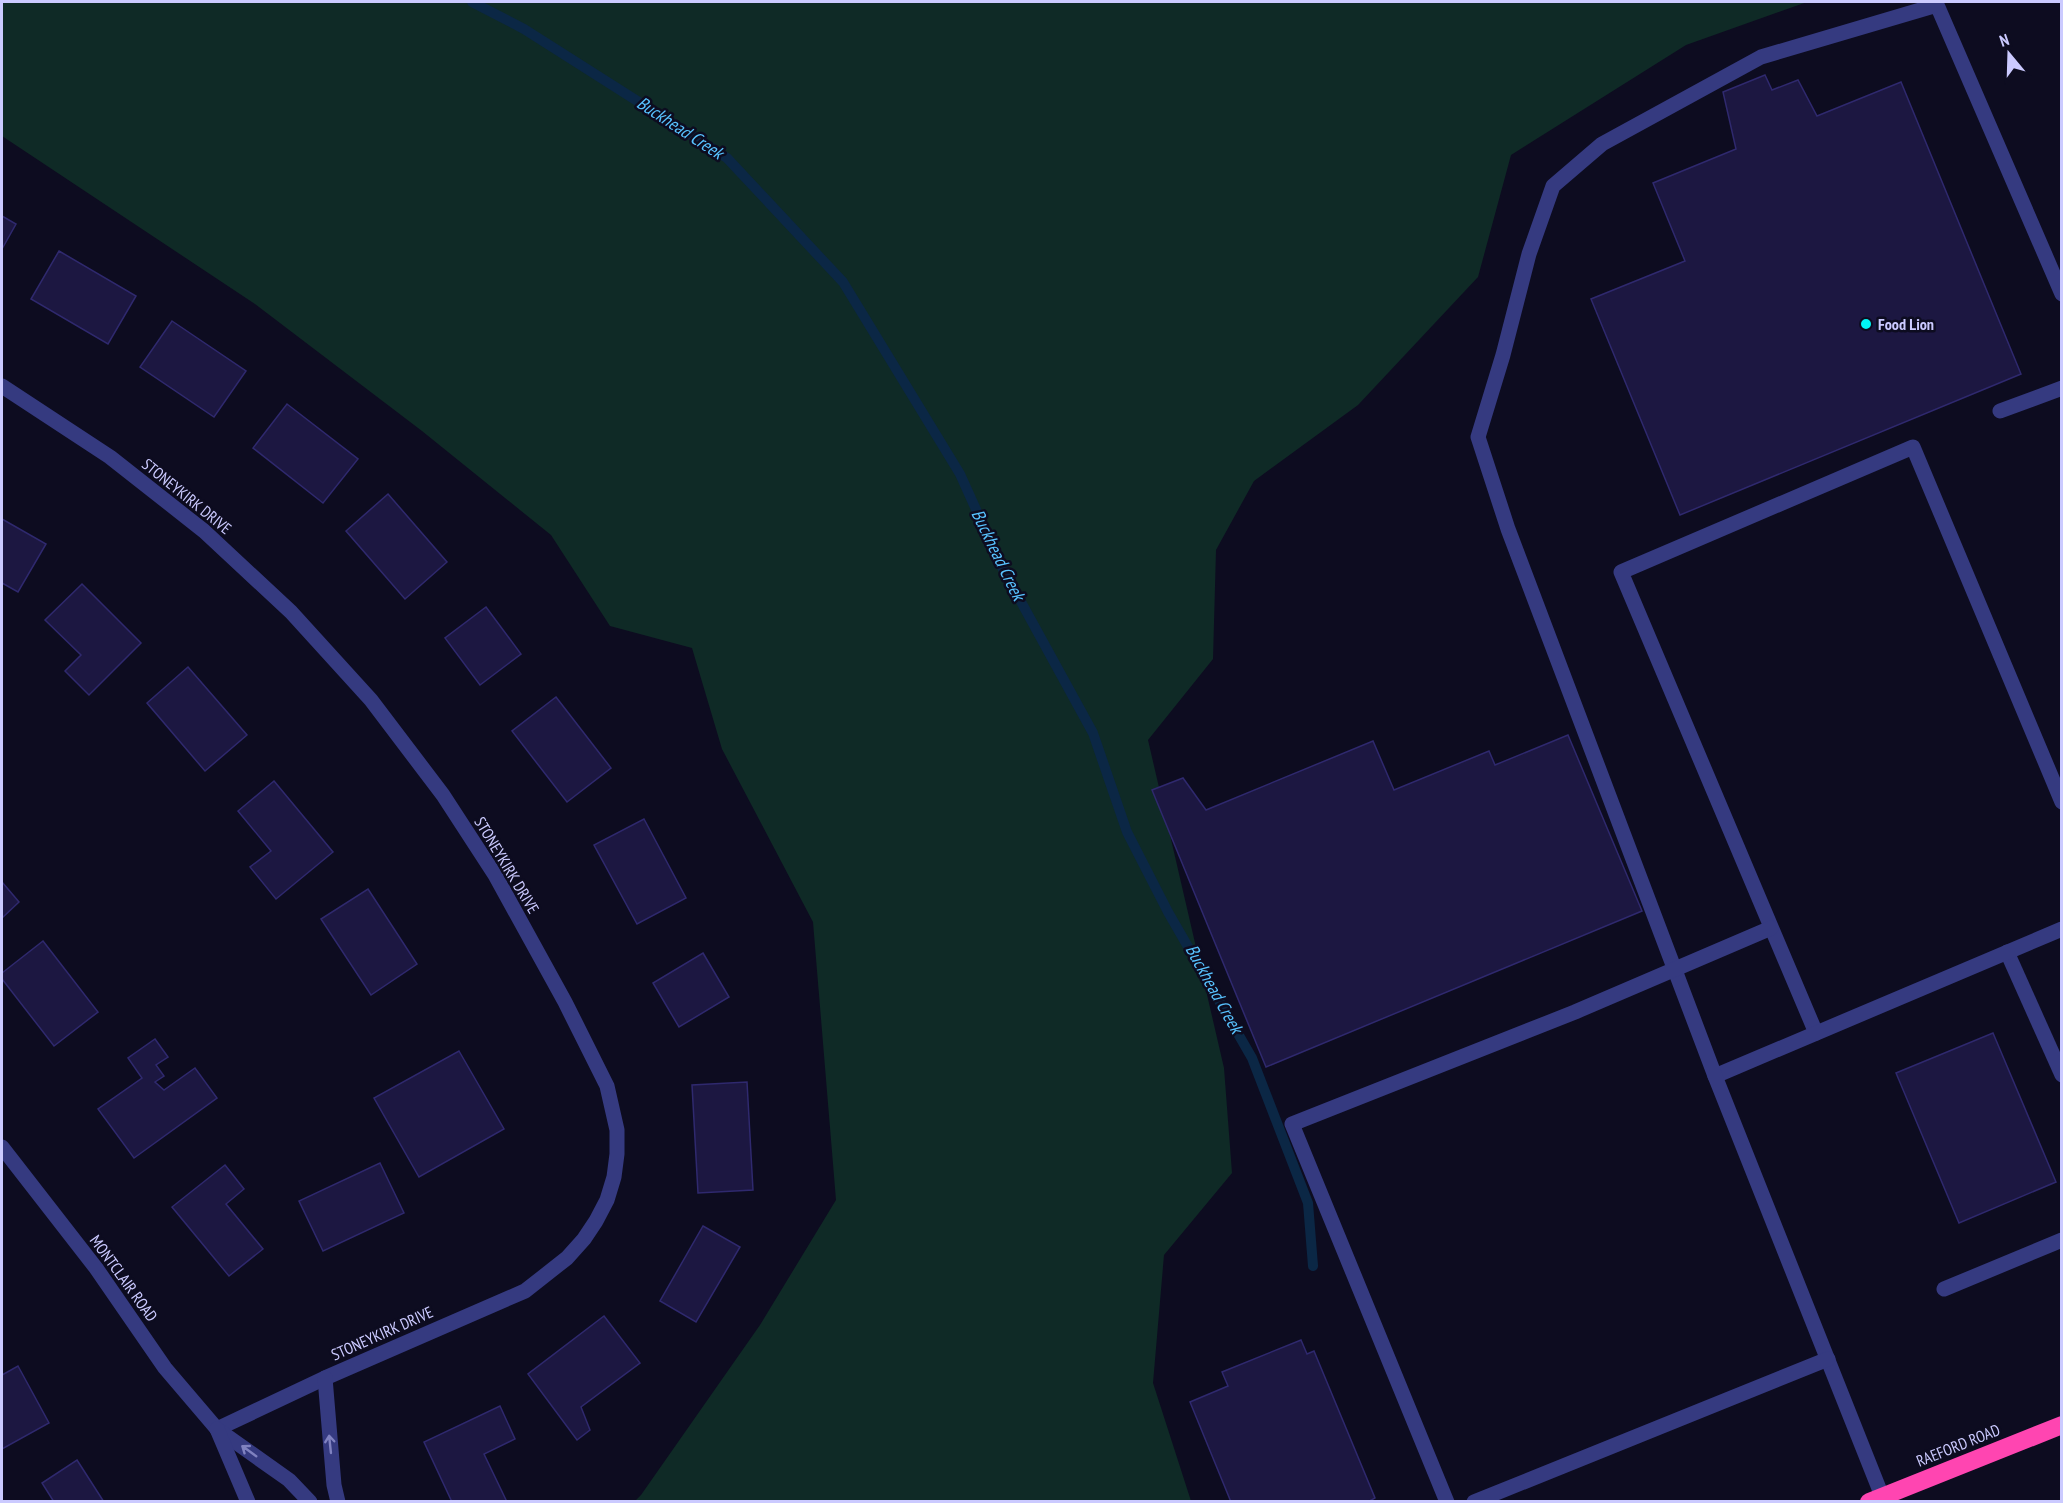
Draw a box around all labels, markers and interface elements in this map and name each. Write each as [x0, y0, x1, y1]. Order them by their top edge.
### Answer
north arrow [1979, 24, 2039, 84]
text: N [1997, 29, 2011, 51]
water label: Buckhead Creek [633, 91, 730, 165]
place label: Food Lion [1878, 314, 1934, 334]
marker: Food Lion [1859, 317, 1873, 331]
street label: STONEYKIRK DRIVE [138, 454, 236, 538]
water label: Buckhead Creek [967, 505, 1031, 606]
street label: STONEYKIRK DRIVE [470, 813, 544, 917]
water label: Buckhead Creek [1181, 940, 1249, 1039]
street label: MONTCLAIR ROAD [86, 1231, 162, 1325]
street label: STONEYKIRK DRIVE [328, 1302, 436, 1364]
street label: RAEFORD ROAD [1913, 1419, 2003, 1471]
one-way arrow [324, 1434, 335, 1454]
one-way arrow [241, 1445, 257, 1457]

